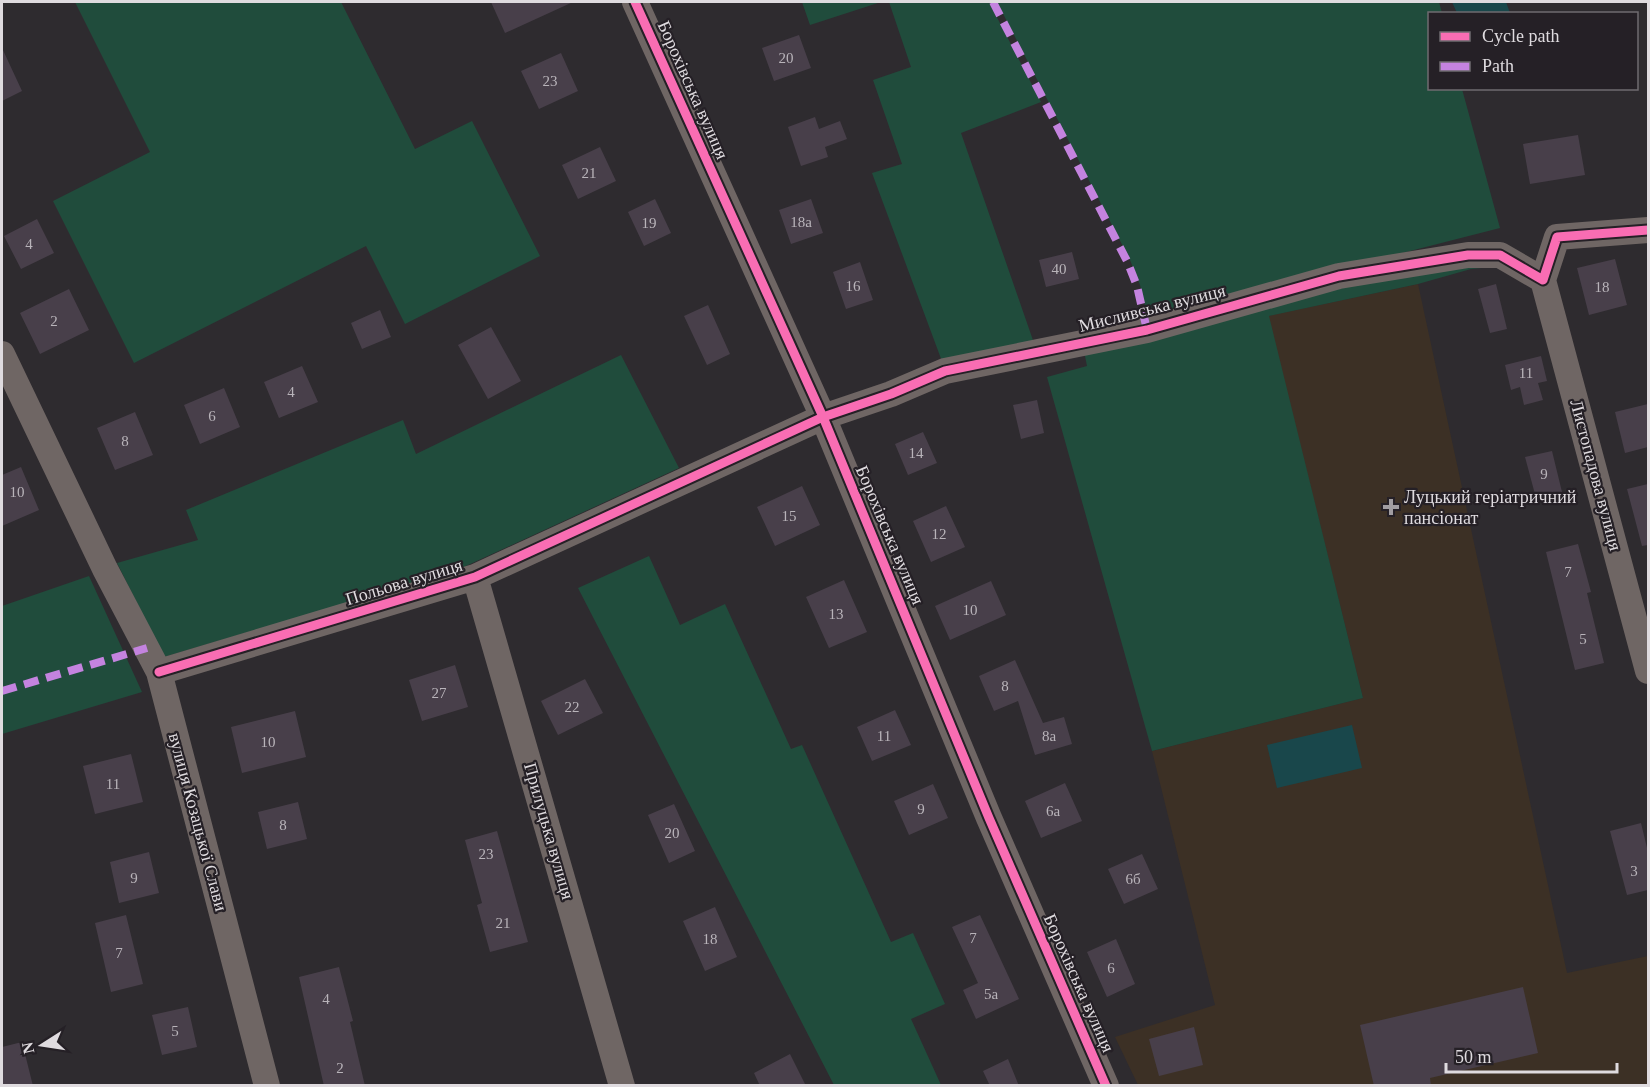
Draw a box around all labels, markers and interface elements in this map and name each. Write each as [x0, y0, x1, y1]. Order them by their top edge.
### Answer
legend [1428, 12, 1638, 90]
street label: Борохівська вулиця [654, 18, 732, 162]
text: Cycle path [1482, 26, 1559, 46]
house number: 20 [779, 50, 794, 66]
text: Path [1482, 56, 1514, 76]
house number: 23 [543, 73, 558, 89]
house number: 21 [582, 165, 597, 181]
house number: 18а [790, 214, 812, 230]
house number: 19 [642, 215, 657, 231]
house number: 4 [25, 236, 33, 252]
house number: 40 [1052, 261, 1067, 277]
house number: 16 [846, 278, 861, 294]
house number: 18 [1595, 279, 1610, 295]
street label: Мисливська вулиця [1077, 280, 1227, 336]
house number: 2 [50, 313, 58, 329]
house number: 11 [1519, 365, 1533, 381]
house number: 4 [287, 384, 295, 400]
street label: Листопадова вулиця [1566, 397, 1626, 553]
house number: 6 [208, 408, 216, 424]
house number: 8 [121, 433, 129, 449]
house number: 14 [909, 445, 924, 461]
street label: Борохівська вулиця [852, 462, 928, 608]
house number: 9 [1540, 466, 1548, 482]
house number: 10 [10, 484, 25, 500]
place label: Луцький геріатричний пансіонат [1404, 487, 1577, 528]
marker: Луцький геріатричний пансіонат [1382, 498, 1400, 516]
house number: 15 [782, 508, 797, 524]
house number: 12 [932, 526, 947, 542]
street label: Польова вулиця [343, 555, 465, 609]
house number: 7 [1564, 564, 1572, 580]
house number: 10 [963, 602, 978, 618]
house number: 13 [829, 606, 844, 622]
house number: 5 [1579, 631, 1587, 647]
house number: 8 [1001, 678, 1009, 694]
house number: 27 [432, 685, 447, 701]
house number: 22 [565, 699, 580, 715]
house number: 11 [877, 728, 891, 744]
house number: 8а [1042, 728, 1056, 744]
street label: вулиця Козацької Слави [165, 731, 232, 914]
house number: 10 [261, 734, 276, 750]
street label: Прилуцька вулиця [520, 760, 578, 902]
house number: 11 [106, 776, 120, 792]
house number: 9 [917, 801, 925, 817]
house number: 6а [1046, 803, 1060, 819]
house number: 8 [279, 817, 287, 833]
house number: 20 [665, 825, 680, 841]
house number: 23 [479, 846, 494, 862]
house number: 3 [1630, 863, 1638, 879]
house number: 9 [130, 870, 138, 886]
house number: 6б [1125, 871, 1141, 887]
street label: Борохівська вулиця [1040, 911, 1118, 1055]
house number: 21 [496, 915, 511, 931]
house number: 7 [969, 930, 977, 946]
house number: 18 [703, 931, 718, 947]
house number: 7 [115, 945, 123, 961]
house number: 6 [1107, 960, 1115, 976]
house number: 5а [984, 986, 998, 1002]
house number: 4 [322, 991, 330, 1007]
north arrow [12, 1015, 72, 1075]
house number: 5 [171, 1023, 179, 1039]
scale bar [1446, 1036, 1617, 1074]
text: N [18, 1040, 37, 1055]
text: 50 m [1455, 1047, 1492, 1067]
house number: 2 [336, 1060, 344, 1076]

